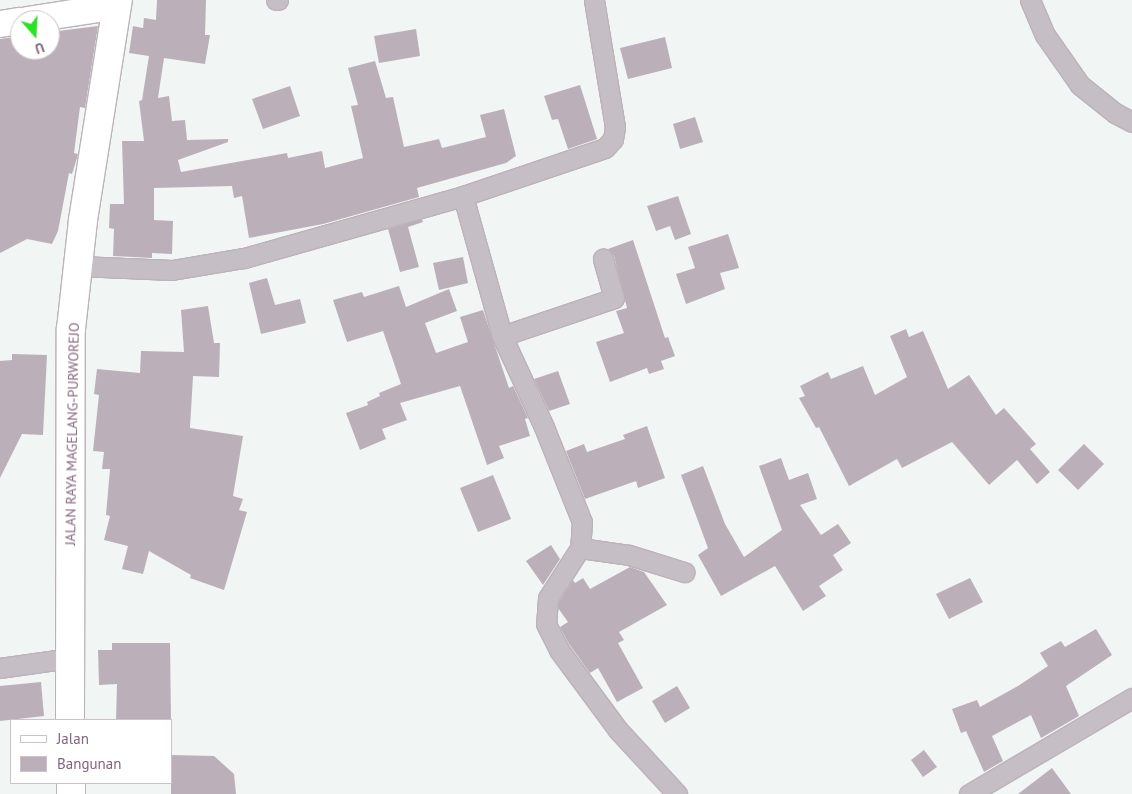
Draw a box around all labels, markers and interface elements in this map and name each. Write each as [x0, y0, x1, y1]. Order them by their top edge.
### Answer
north arrow [10, 10, 60, 60]
text: U [32, 38, 47, 58]
street label: JALAN RAYA MAGELANG-PURWOREJO [62, 322, 82, 546]
legend [10, 719, 172, 784]
text: Jalan [57, 729, 89, 748]
text: Bangunan [57, 754, 121, 773]

